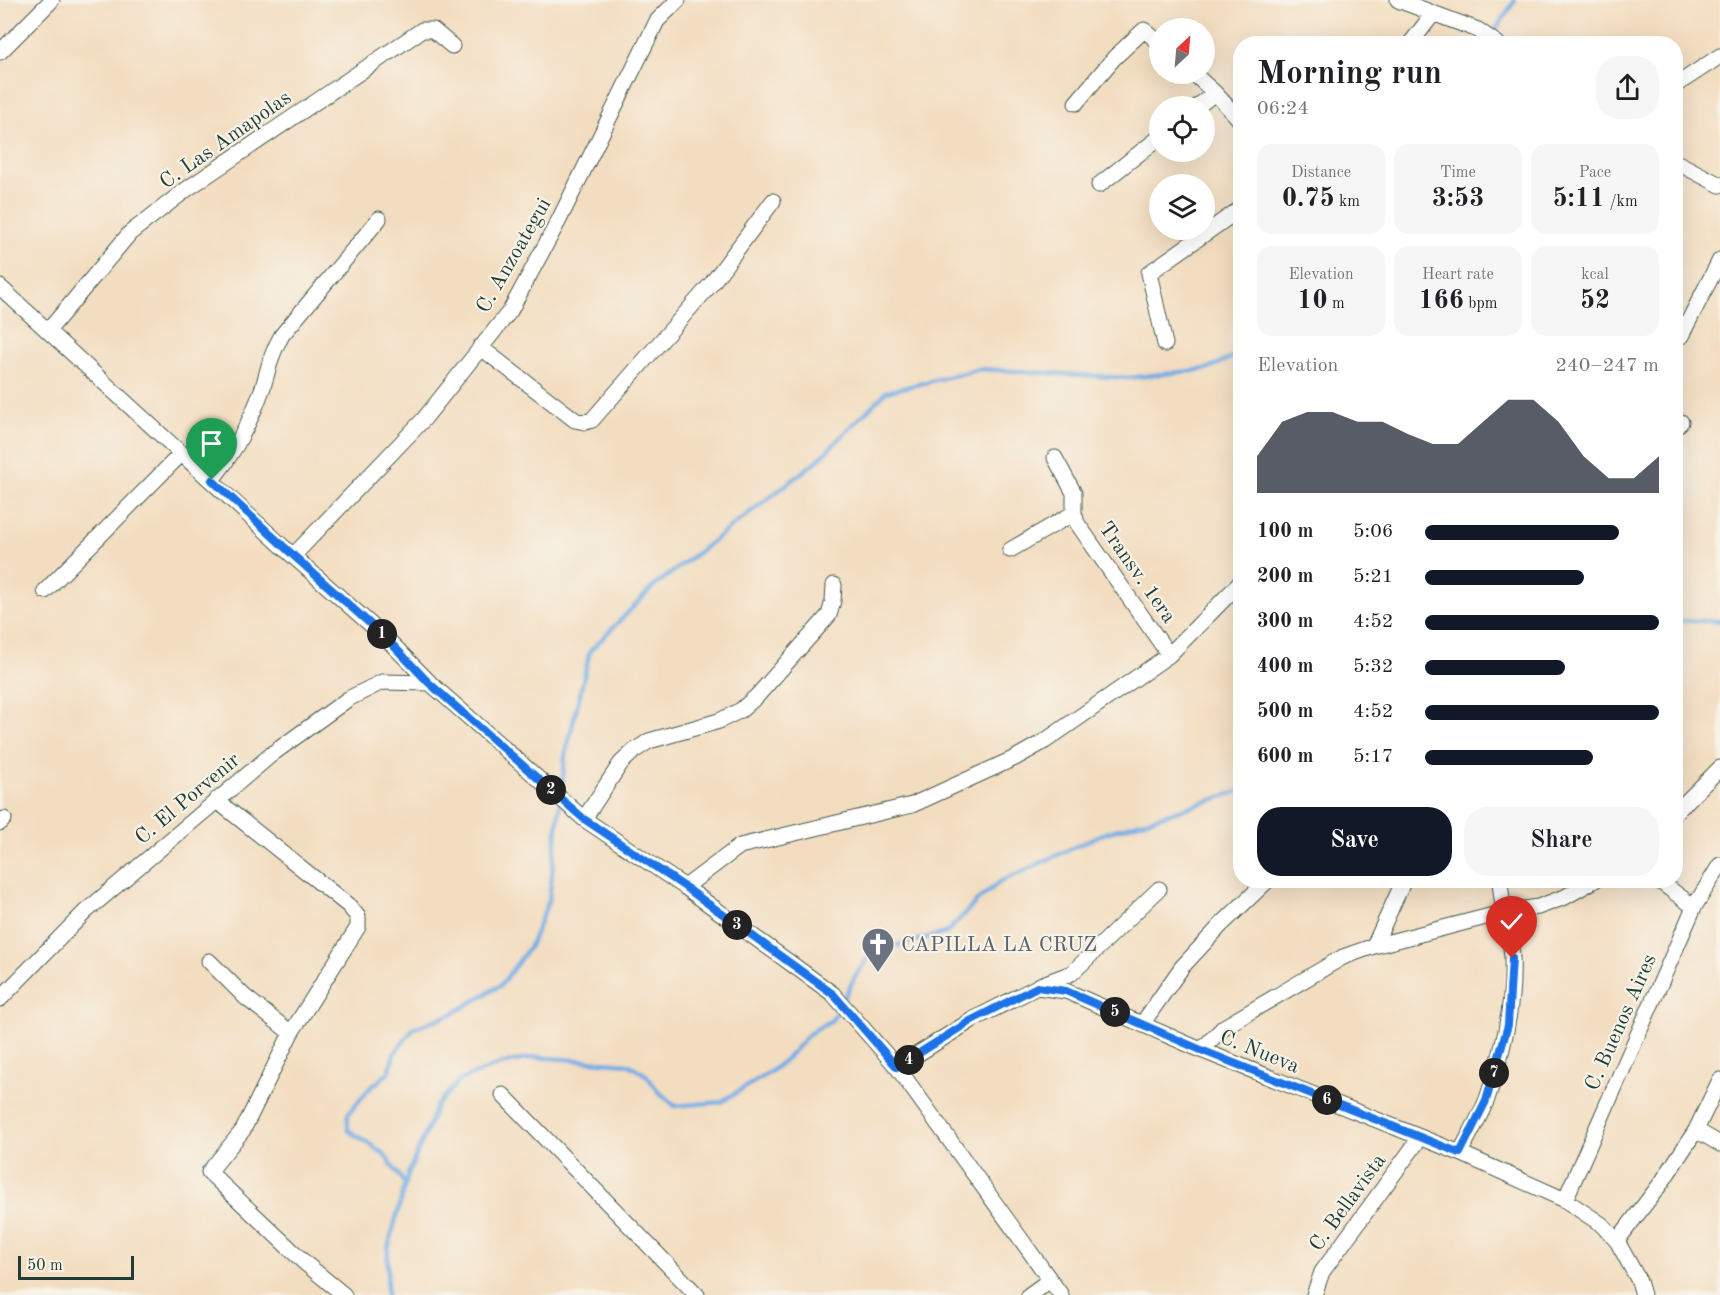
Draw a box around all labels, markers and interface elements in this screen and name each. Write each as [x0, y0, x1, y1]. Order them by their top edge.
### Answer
north arrow [1149, 18, 1215, 84]
map controls [1149, 18, 1215, 240]
button: share [1596, 56, 1659, 119]
text: Morning run [1257, 58, 1442, 91]
street label: C. Las Amapolas [156, 87, 295, 193]
button: locate [1149, 96, 1215, 162]
text: 06:24 [1257, 99, 1309, 119]
text: Distance [1291, 165, 1351, 181]
text: Time [1440, 165, 1476, 181]
text: Pace [1579, 165, 1611, 181]
button: layers [1149, 174, 1215, 240]
text: 0.75 [1282, 186, 1335, 212]
text: 3:53 [1432, 186, 1484, 212]
text: 5:11 [1552, 186, 1605, 212]
text: km [1335, 194, 1360, 210]
text: /km [1605, 194, 1638, 210]
street label: C. Anzoategui [473, 195, 556, 317]
text: Elevation [1288, 267, 1354, 283]
text: Heart rate [1422, 267, 1494, 283]
text: kcal [1581, 267, 1609, 283]
text: 10 [1297, 288, 1327, 314]
text: 166 [1419, 288, 1464, 314]
text: 52 [1580, 288, 1610, 314]
text: m [1327, 296, 1345, 312]
text: bpm [1464, 296, 1497, 312]
text: Elevation [1257, 356, 1338, 376]
text: 240–247 m [1556, 356, 1659, 376]
pin [186, 418, 237, 480]
icon: arrive [195, 427, 228, 460]
street label: Transv. 1era [1094, 518, 1179, 627]
text: 100 m [1257, 522, 1313, 542]
text: 5:06 [1353, 522, 1393, 542]
text: 200 m [1257, 567, 1313, 587]
text: 5:21 [1353, 567, 1393, 587]
text: 300 m [1257, 612, 1313, 632]
text: 4:52 [1353, 612, 1393, 632]
pin: 1 [367, 619, 397, 649]
text: 1 [377, 626, 387, 642]
text: 400 m [1257, 657, 1313, 677]
text: 5:32 [1353, 657, 1393, 677]
text: 500 m [1257, 702, 1313, 722]
text: 4:52 [1353, 702, 1393, 722]
text: 600 m [1257, 747, 1313, 767]
text: 5:17 [1353, 747, 1393, 767]
street label: C. El Porvenir [132, 749, 245, 849]
pin: 2 [536, 775, 566, 805]
text: 2 [546, 782, 556, 798]
button: Save [1257, 807, 1452, 876]
button: Share [1464, 807, 1659, 876]
pin [1486, 896, 1537, 958]
icon: check [1495, 905, 1528, 938]
pin: 3 [722, 910, 752, 940]
text: 3 [732, 917, 742, 933]
church icon: CAPILLA LA CRUZ [860, 926, 896, 973]
place label: CAPILLA LA CRUZ [901, 935, 1097, 956]
street label: C. Buenos Aires [1582, 951, 1661, 1094]
pin: 5 [1100, 997, 1130, 1027]
text: 5 [1110, 1004, 1120, 1020]
street label: C. Nueva [1217, 1027, 1302, 1078]
pin: 4 [894, 1045, 924, 1075]
text: 4 [904, 1052, 914, 1068]
pin: 7 [1479, 1058, 1509, 1088]
text: 7 [1489, 1065, 1499, 1081]
pin: 6 [1312, 1085, 1342, 1115]
text: 6 [1322, 1092, 1332, 1108]
street label: C. Bellavista [1306, 1150, 1390, 1255]
scale bar [18, 1253, 134, 1280]
text: 50 m [27, 1258, 63, 1274]

